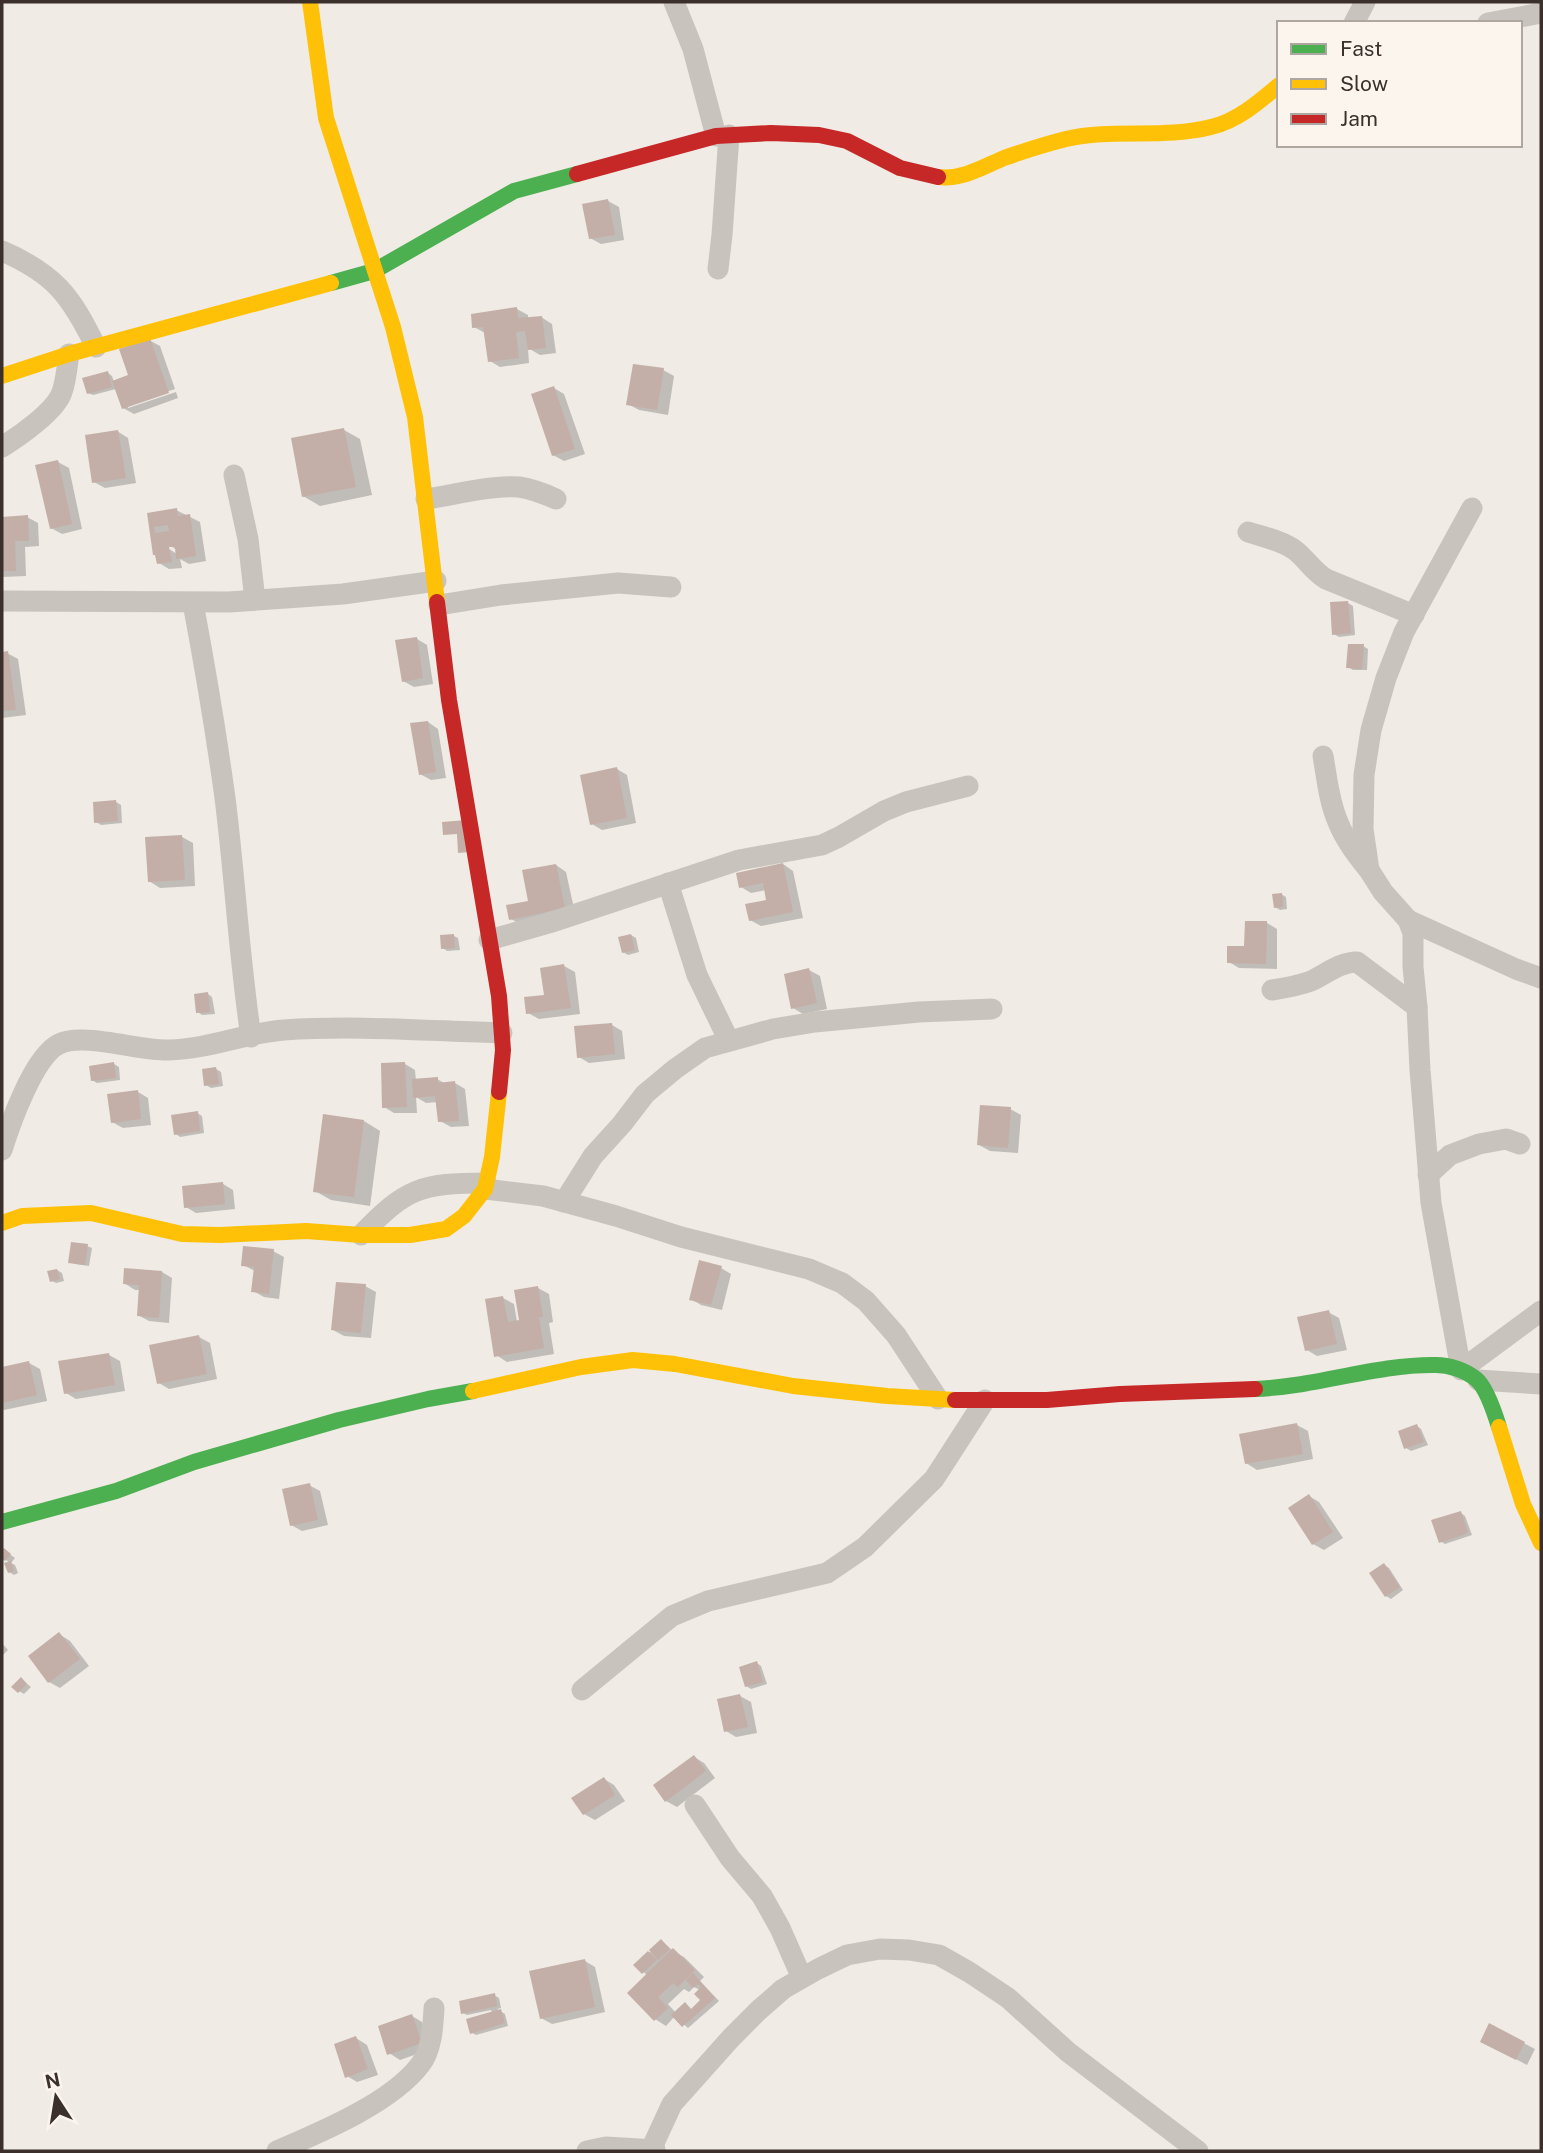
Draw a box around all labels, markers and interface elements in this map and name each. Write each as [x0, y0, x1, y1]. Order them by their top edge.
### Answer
legend [1277, 21, 1522, 147]
text: Fast [1340, 36, 1382, 61]
text: Slow [1340, 71, 1388, 96]
text: Jam [1340, 106, 1378, 131]
north arrow [21, 2062, 91, 2132]
text: N [43, 2068, 62, 2093]

